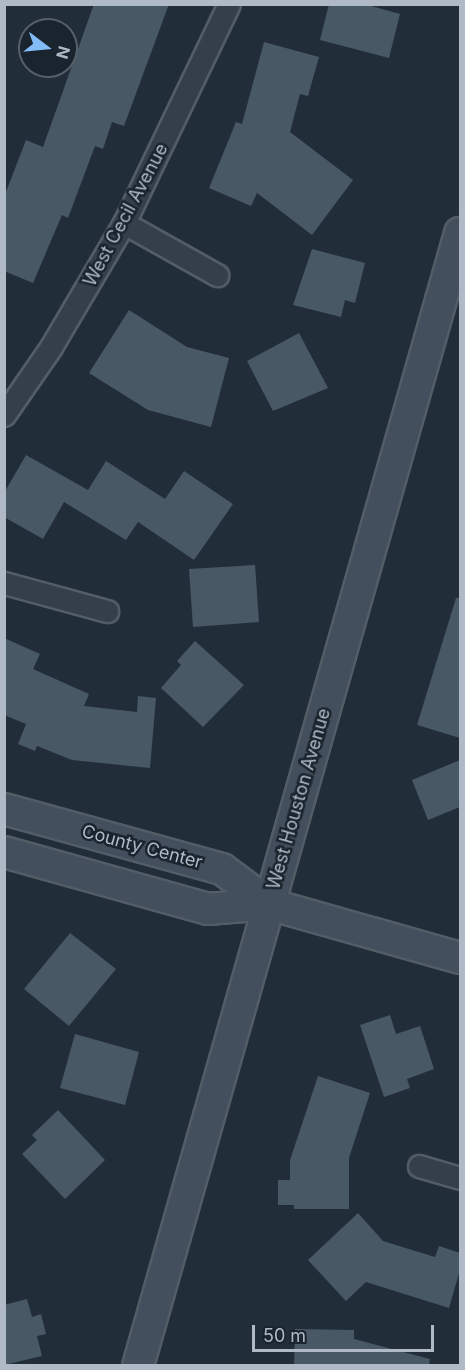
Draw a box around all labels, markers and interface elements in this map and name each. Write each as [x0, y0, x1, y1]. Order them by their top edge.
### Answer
north arrow [18, 18, 78, 78]
text: N [52, 44, 75, 61]
street label: West Cecil Avenue [79, 140, 173, 290]
street label: West Houston Avenue [263, 706, 335, 892]
street label: County Center [79, 821, 205, 873]
scale bar [255, 1313, 436, 1351]
text: 50 m [263, 1325, 306, 1346]

